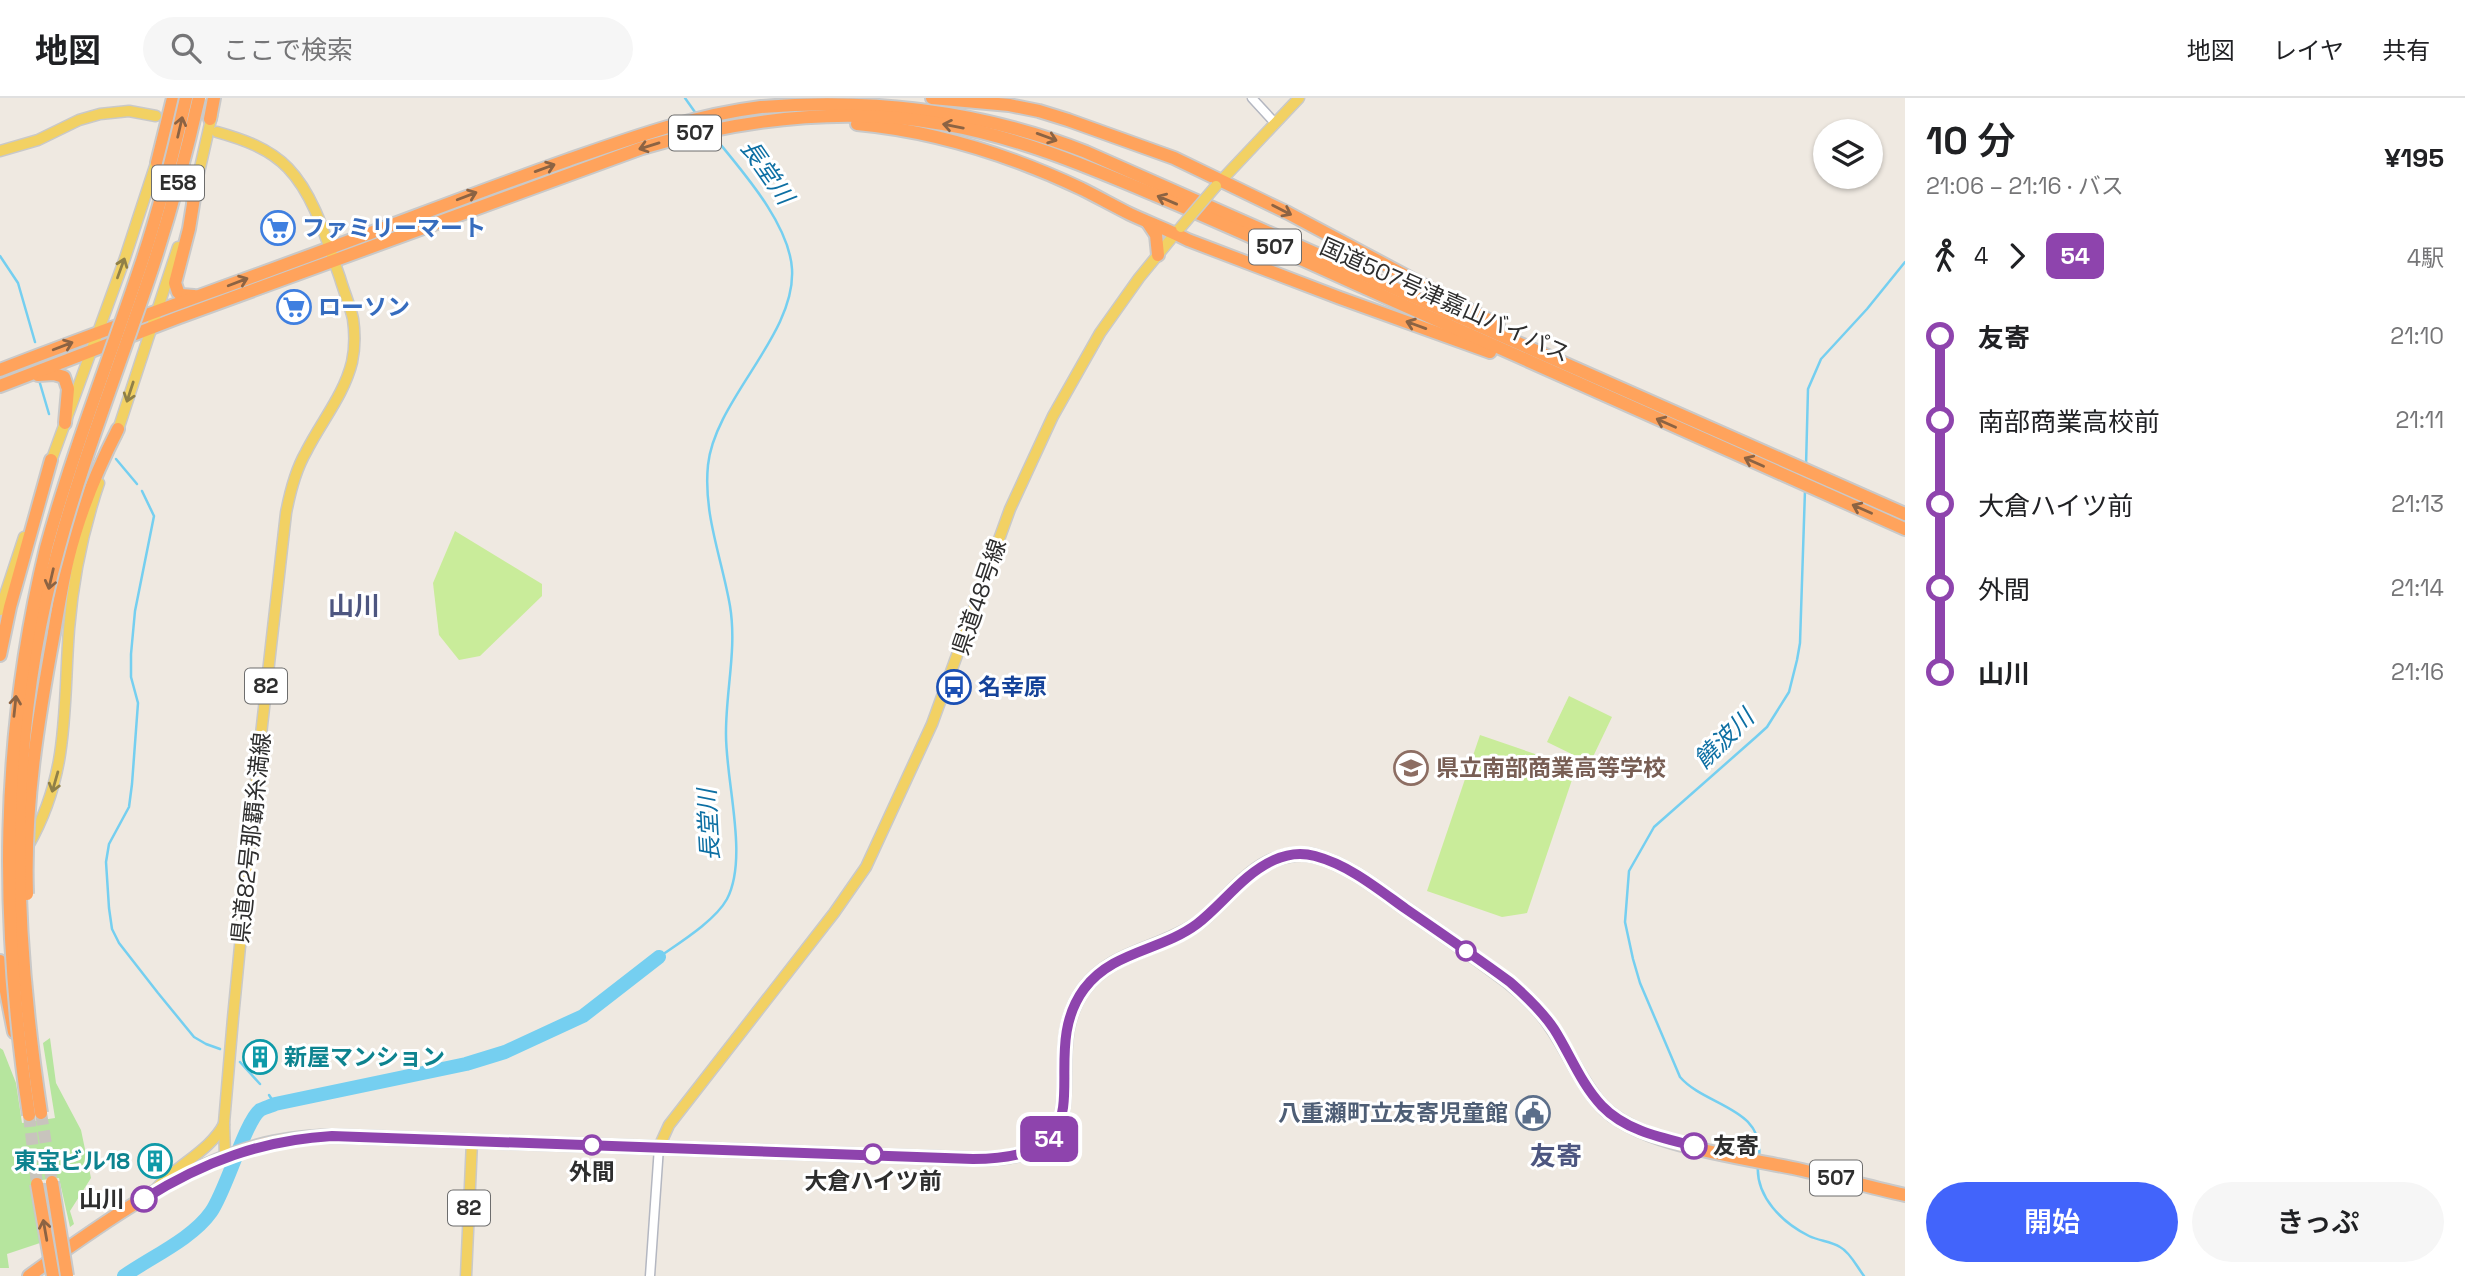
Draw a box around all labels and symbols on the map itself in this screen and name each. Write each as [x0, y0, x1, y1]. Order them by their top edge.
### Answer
one-way arrow [173, 116, 187, 139]
road number: 507 [669, 116, 721, 150]
one-way arrow [942, 119, 965, 132]
one-way arrow [1035, 131, 1057, 144]
water label: 長堂川 [734, 133, 802, 213]
one-way arrow [638, 140, 660, 153]
one-way arrow [534, 161, 556, 173]
road number: E58 [152, 166, 204, 200]
one-way arrow [456, 189, 478, 202]
one-way arrow [1157, 193, 1178, 206]
one-way arrow [1271, 204, 1292, 218]
supermarket icon: ファミリーマート [259, 209, 297, 247]
place label: ファミリーマート [302, 213, 486, 243]
road number: 507 [1249, 230, 1301, 264]
street label: 国道507号津嘉山バイパス [1315, 231, 1575, 369]
one-way arrow [116, 257, 128, 279]
one-way arrow [226, 275, 248, 287]
supermarket icon: ローソン [275, 288, 313, 326]
place label: ローソン [318, 292, 410, 322]
one-way arrow [1405, 318, 1427, 330]
one-way arrow [51, 338, 73, 351]
one-way arrow [123, 381, 135, 403]
one-way arrow [1656, 416, 1677, 429]
one-way arrow [1743, 455, 1765, 468]
one-way arrow [1852, 502, 1873, 515]
street label: 県道48号線 [945, 535, 1013, 659]
one-way arrow [44, 567, 57, 590]
district label: 山川 [328, 589, 380, 623]
road number: 82 [245, 668, 287, 704]
bus stop icon: 名幸原 [935, 668, 973, 706]
place label: 名幸原 [978, 672, 1047, 702]
one-way arrow [9, 695, 22, 717]
water label: 饒波川 [1687, 700, 1762, 775]
street label: 県道82号那覇糸満線 [225, 731, 277, 945]
school or university icon: 県立南部商業高等学校 [1392, 749, 1430, 787]
place label: 県立南部商業高等学校 [1436, 753, 1666, 783]
one-way arrow [48, 770, 61, 792]
water label: 長堂川 [691, 785, 726, 862]
unlabelled marker [1456, 941, 1476, 961]
building icon: 新屋マンション [241, 1038, 279, 1076]
place label: 新屋マンション [284, 1042, 445, 1072]
public building icon: 八重瀬町立友寄児童館 [1514, 1094, 1552, 1132]
place label: 八重瀬町立友寄児童館 [1278, 1098, 1508, 1128]
line badge: 54 [1018, 1116, 1080, 1162]
place label: 友寄 [1713, 1131, 1759, 1161]
marker: 友寄 [1681, 1133, 1707, 1159]
marker: 外間 [582, 1135, 602, 1155]
district label: 友寄 [1530, 1139, 1582, 1173]
building icon: 東宝ビル18 [136, 1142, 174, 1180]
marker: 大倉ハイツ前 [863, 1144, 883, 1164]
place label: 東宝ビル18 [14, 1146, 130, 1176]
place label: 外間 [569, 1157, 615, 1187]
road number: 507 [1810, 1160, 1862, 1196]
place label: 大倉ハイツ前 [804, 1166, 942, 1196]
place label: 山川 [79, 1184, 125, 1214]
marker: 山川 [131, 1186, 157, 1212]
road number: 82 [448, 1190, 490, 1226]
one-way arrow [38, 1219, 51, 1242]

